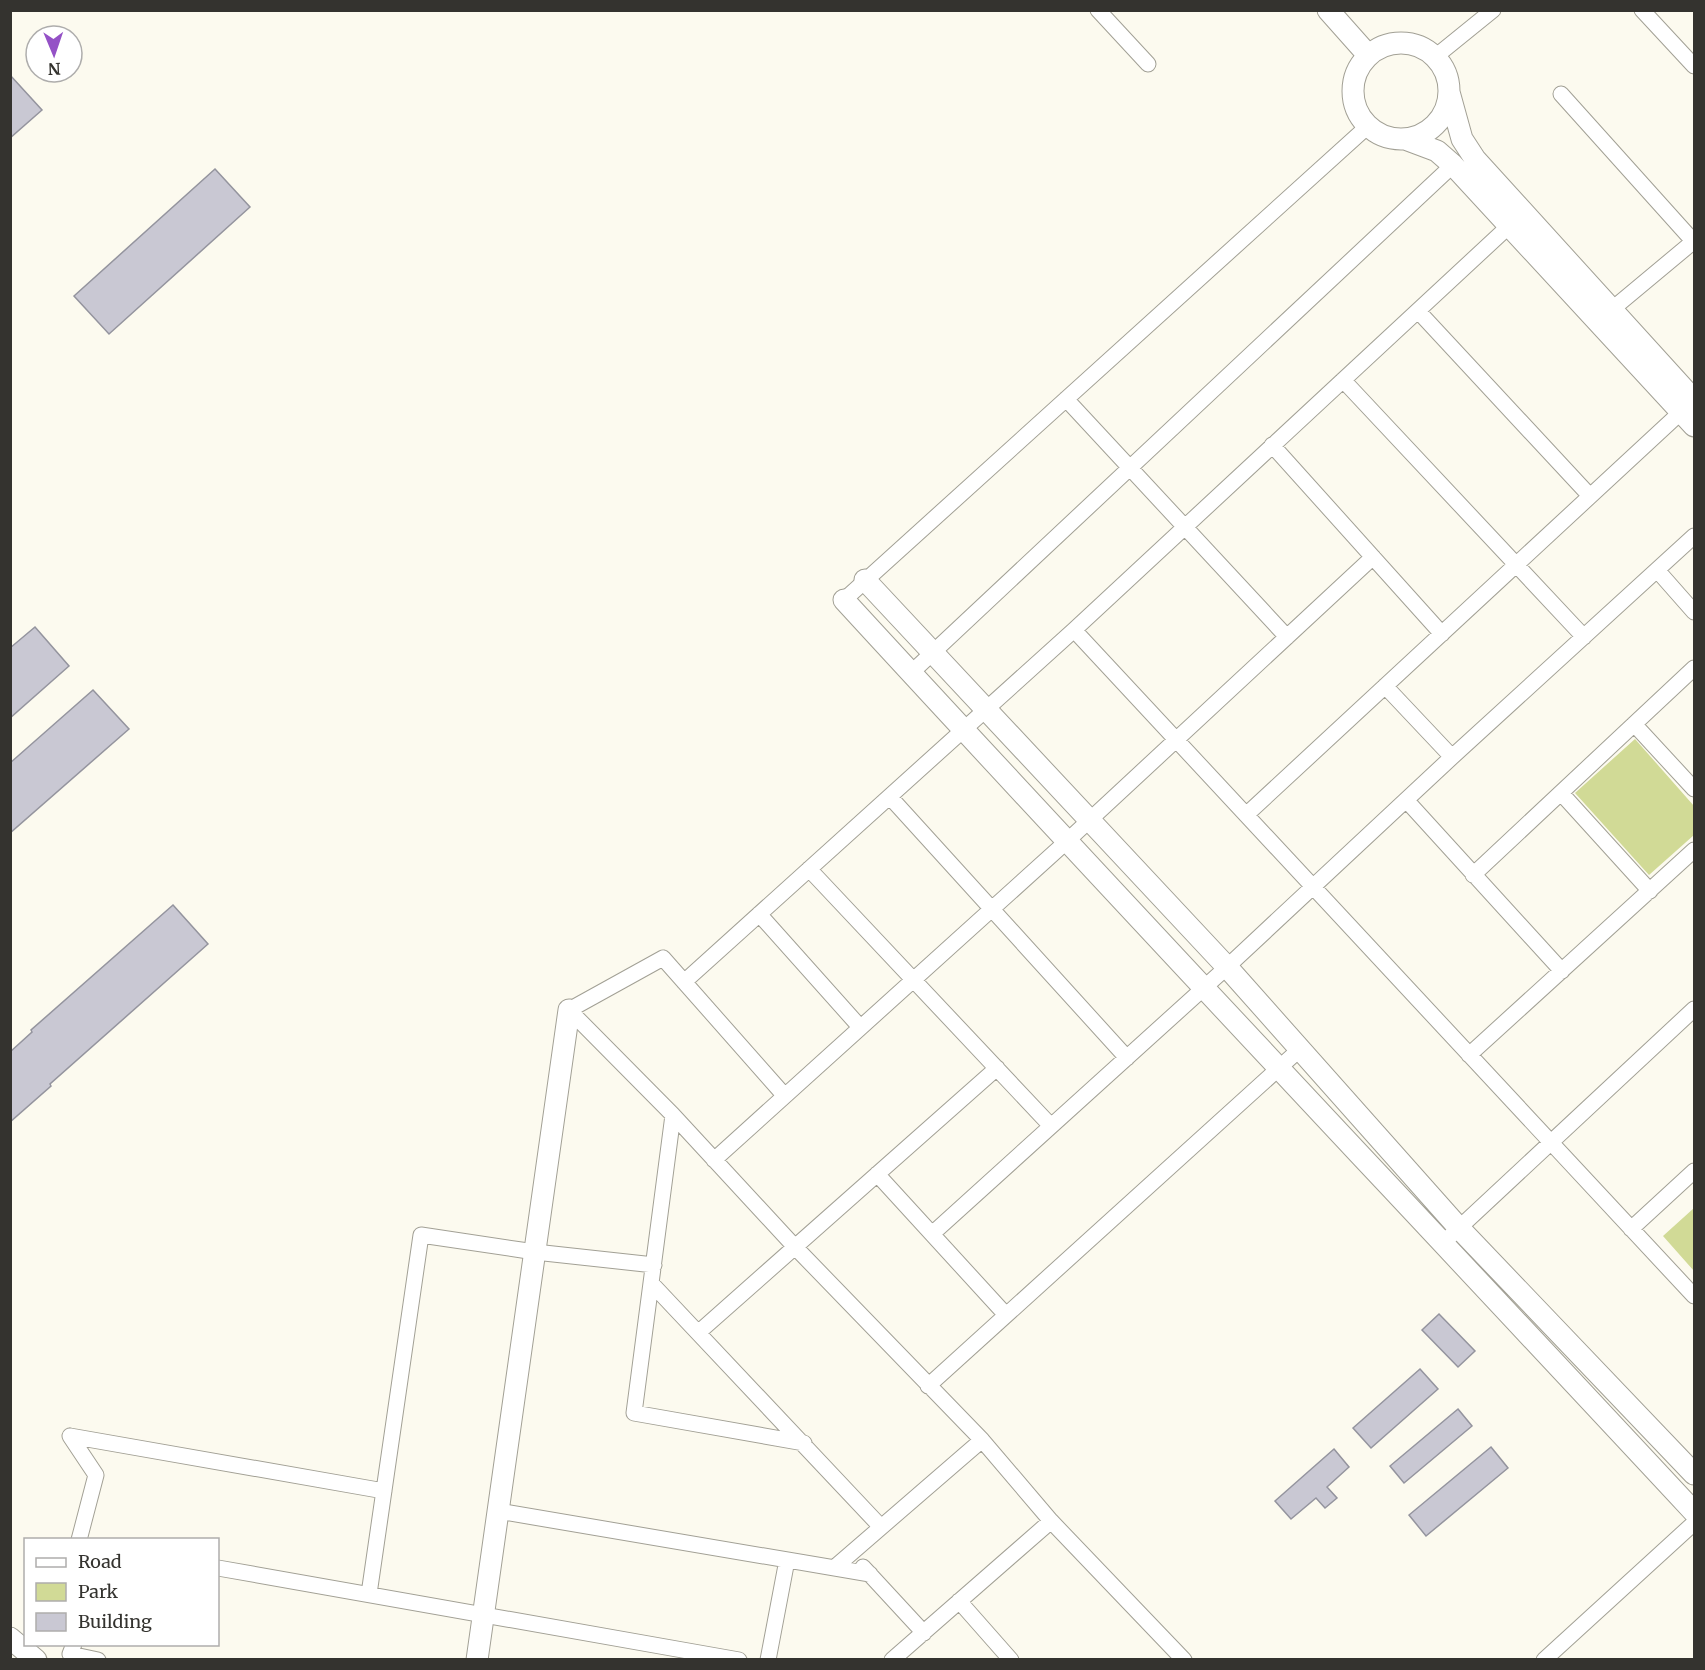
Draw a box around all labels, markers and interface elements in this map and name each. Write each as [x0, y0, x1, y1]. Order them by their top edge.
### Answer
north arrow [24, 24, 84, 84]
text: N [47, 59, 61, 79]
legend [24, 1538, 219, 1646]
text: Road [78, 1550, 122, 1573]
text: Park [78, 1580, 119, 1603]
text: Building [78, 1610, 152, 1633]

